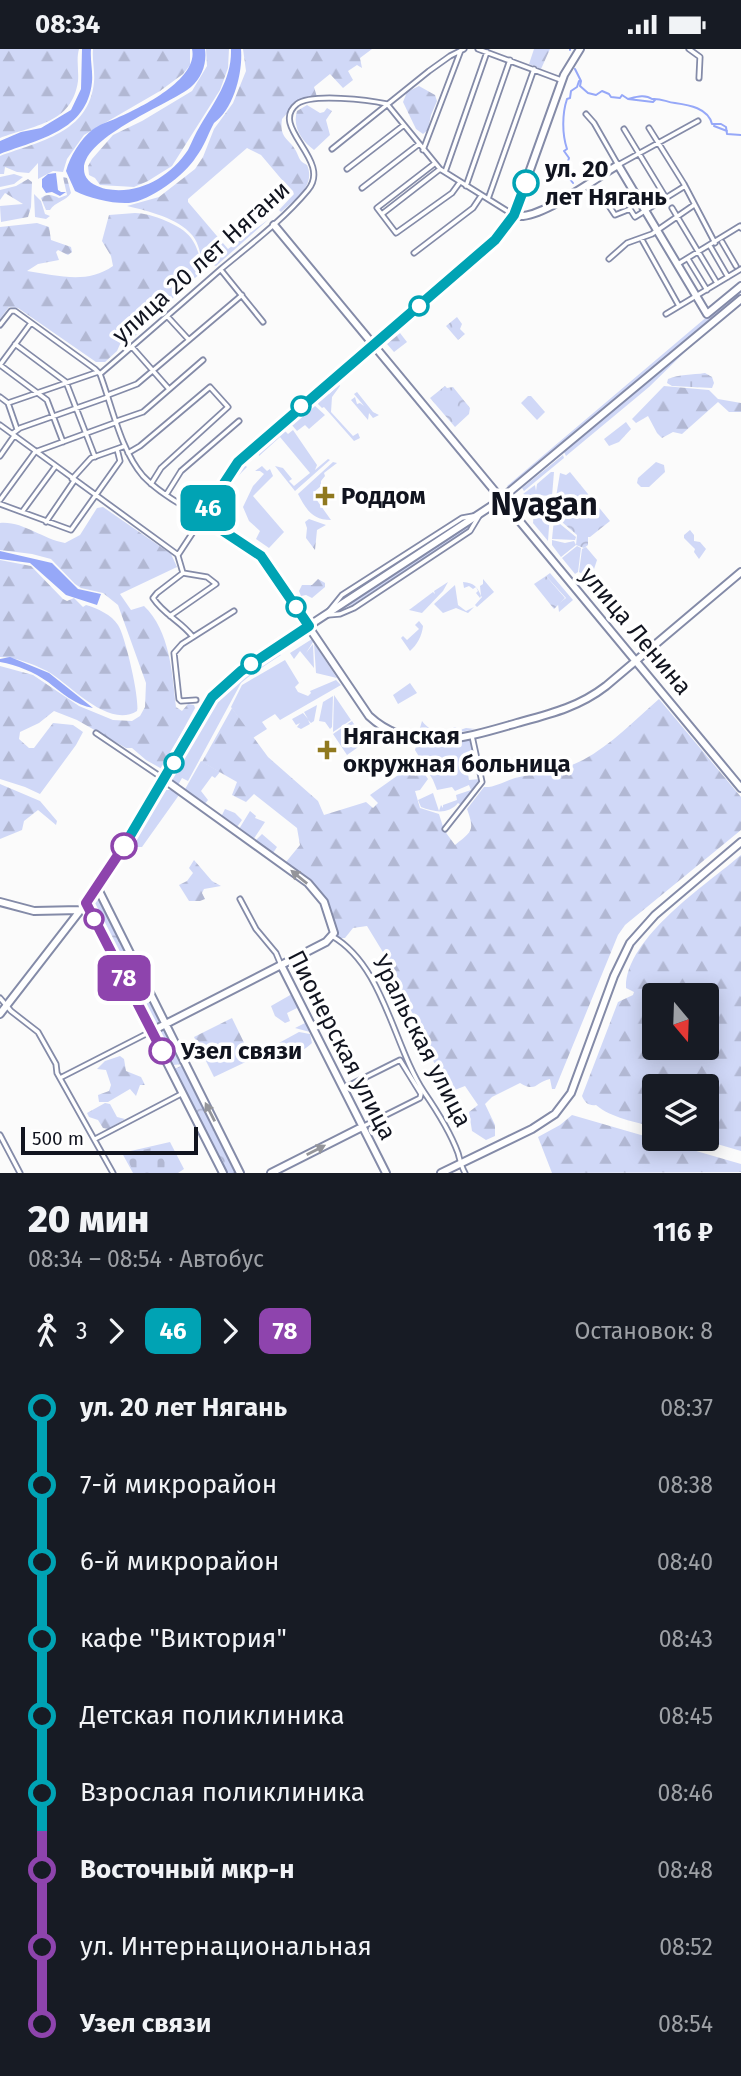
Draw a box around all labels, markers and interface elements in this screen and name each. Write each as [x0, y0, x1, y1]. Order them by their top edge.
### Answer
text: 08:34 [35, 9, 100, 40]
place label: ул. 20 лет Нягань [544, 155, 667, 211]
marker: ул. 20 лет Нягань [513, 170, 539, 196]
street label: улица 20 лет Нягани [107, 175, 295, 349]
unlabelled marker [409, 296, 429, 316]
unlabelled marker [291, 396, 311, 416]
place label: Роддом [341, 482, 426, 510]
line badge: 46 [176, 485, 240, 531]
district label: Nyagan [490, 485, 598, 523]
marker: Роддом [315, 486, 335, 506]
text: 46 [194, 494, 222, 522]
street label: улица Ленина [574, 561, 698, 701]
unlabelled marker [286, 597, 306, 617]
unlabelled marker [241, 654, 261, 674]
place label: Няганская окружная больница [343, 722, 571, 778]
marker: Няганская окружная больница [317, 740, 337, 760]
unlabelled marker [164, 753, 184, 773]
unlabelled marker [111, 833, 137, 859]
one-way arrow [291, 870, 308, 885]
unlabelled marker [84, 909, 104, 929]
street label: Пионерская улица [282, 945, 402, 1145]
street label: Уральская улица [367, 950, 477, 1132]
line badge: 78 [92, 955, 156, 1001]
text: 78 [112, 964, 136, 992]
north arrow [642, 983, 719, 1061]
map controls [642, 983, 719, 1151]
place label: Узел связи [180, 1037, 302, 1065]
marker: Узел связи [149, 1038, 175, 1064]
button: layers [642, 1074, 719, 1151]
one-way arrow [204, 1102, 215, 1122]
scale bar [21, 1124, 198, 1156]
text: 500 m [32, 1127, 84, 1150]
one-way arrow [306, 1144, 326, 1155]
text: 20 мин [28, 1196, 149, 1242]
text: 116 ₽ [653, 1217, 713, 1248]
text: 08:34 – 08:54 · Автобус [28, 1245, 264, 1273]
icon: walk [28, 1312, 66, 1350]
icon: forward [97, 1312, 135, 1350]
icon: forward [211, 1312, 249, 1350]
text: 3 [76, 1317, 87, 1345]
text: 46 [159, 1317, 187, 1345]
text: 78 [273, 1317, 297, 1345]
text: Остановок: 8 [574, 1317, 713, 1345]
text: ул. 20 лет Нягань [80, 1392, 287, 1423]
text: 08:37 [660, 1394, 713, 1422]
text: 7-й микрорайон [80, 1469, 277, 1500]
text: 08:38 [658, 1471, 713, 1499]
text: 6-й микрорайон [80, 1546, 280, 1577]
text: 08:40 [657, 1548, 713, 1576]
text: кафе "Виктория" [80, 1623, 287, 1654]
text: 08:43 [659, 1625, 713, 1653]
text: Детская поликлиника [80, 1700, 345, 1731]
text: 08:45 [659, 1702, 713, 1730]
text: Взрослая поликлиника [80, 1777, 365, 1808]
text: 08:46 [658, 1779, 713, 1807]
text: Восточный мкр-н [80, 1854, 294, 1885]
text: 08:48 [657, 1856, 713, 1884]
text: ул. Интернациональная [80, 1931, 372, 1962]
text: 08:52 [659, 1933, 713, 1961]
text: Узел связи [80, 2008, 211, 2039]
text: 08:54 [658, 2010, 713, 2038]

